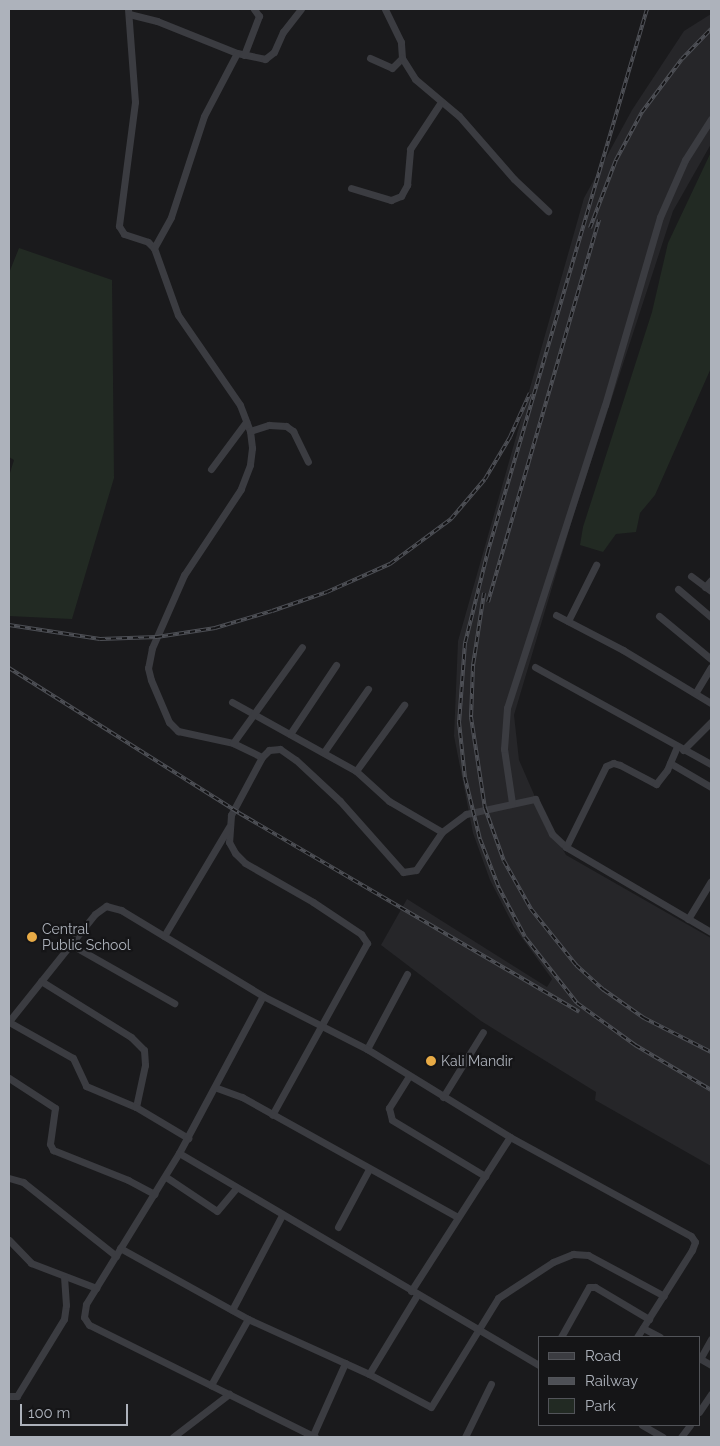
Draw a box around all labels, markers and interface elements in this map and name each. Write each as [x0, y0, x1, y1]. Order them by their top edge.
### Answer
place label: Central Public School [42, 921, 131, 954]
marker: Central Public School [26, 931, 38, 943]
place label: Kali Mandir [441, 1053, 513, 1069]
marker: Kali Mandir [425, 1055, 437, 1067]
legend [538, 1336, 700, 1426]
text: Road [585, 1347, 621, 1365]
text: Railway [585, 1372, 638, 1390]
scale bar [22, 1394, 130, 1426]
text: Park [585, 1397, 616, 1415]
text: 100 m [28, 1404, 70, 1422]

